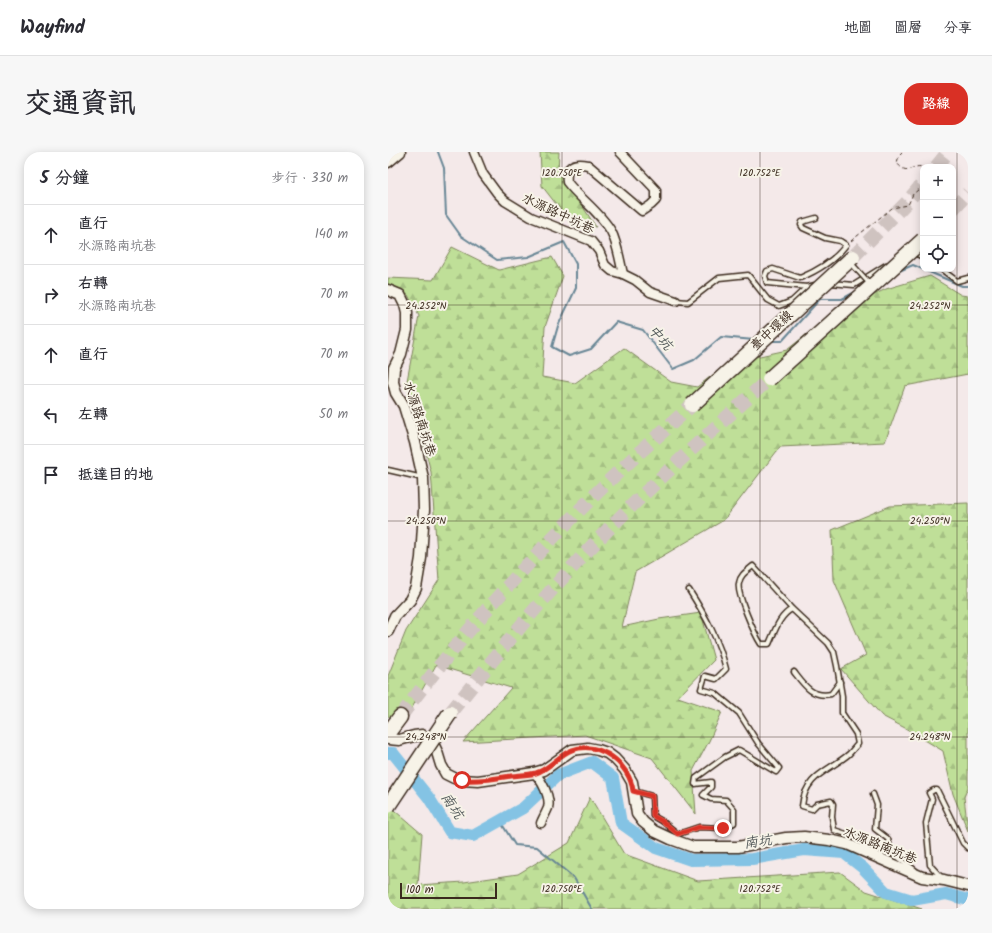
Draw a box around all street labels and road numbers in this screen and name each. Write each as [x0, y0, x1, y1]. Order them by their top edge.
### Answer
street label: 水源路中坑巷 [518, 188, 598, 240]
street label: 臺中環線 [746, 306, 798, 356]
street label: 水源路南坑巷 [397, 379, 441, 459]
street label: 水源路南坑巷 [840, 822, 920, 870]

